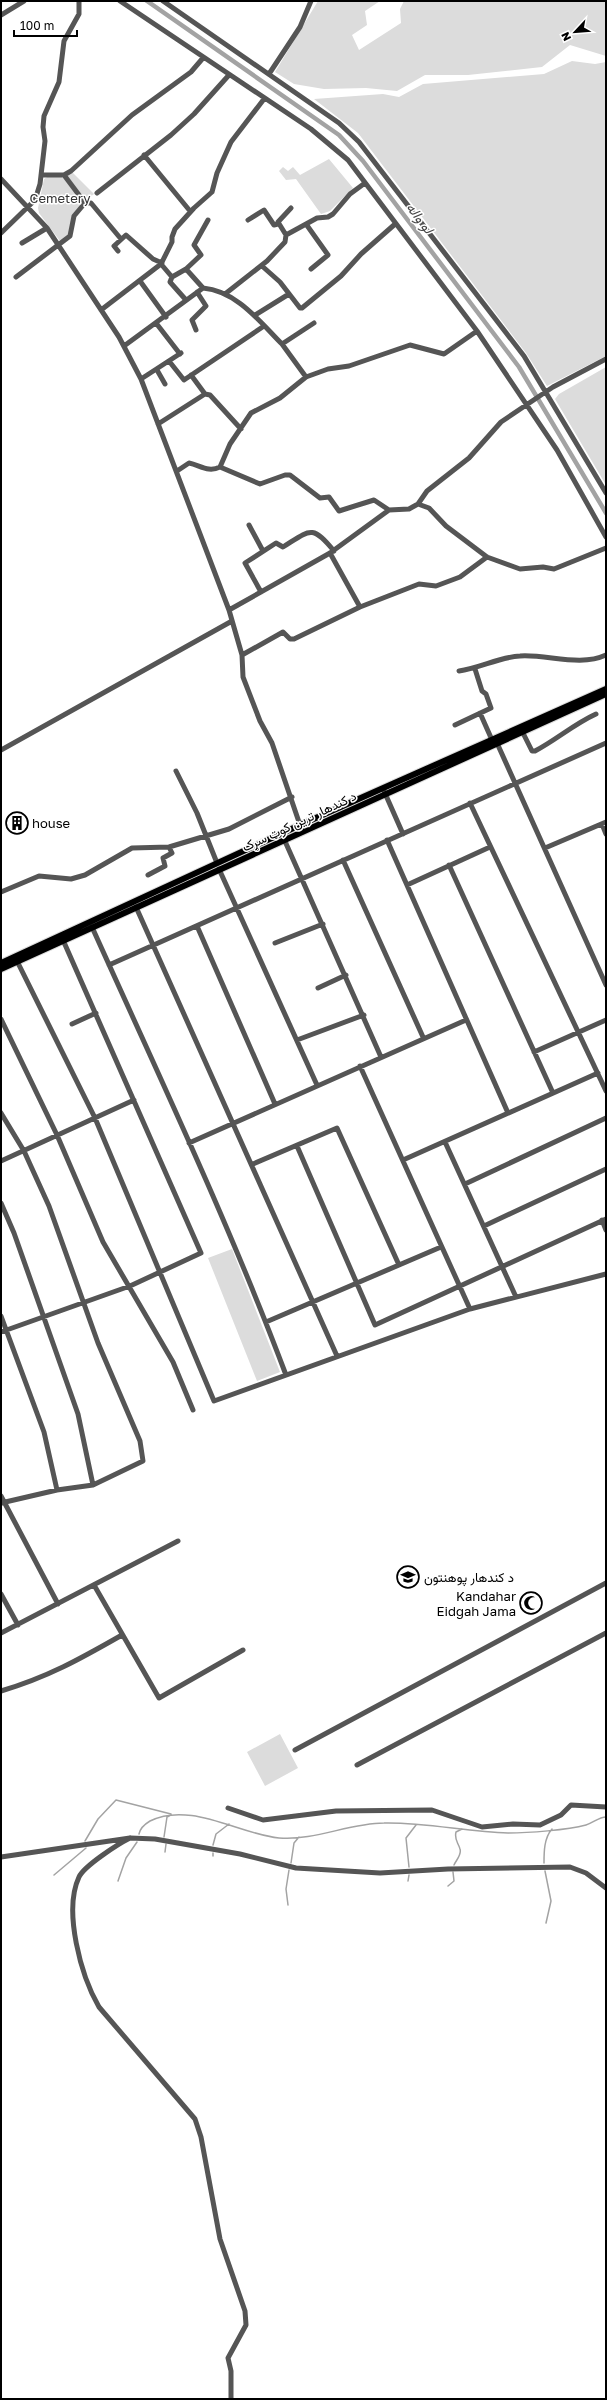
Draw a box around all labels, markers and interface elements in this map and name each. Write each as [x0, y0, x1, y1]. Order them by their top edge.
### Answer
scale bar [14, 12, 77, 38]
north arrow [555, 12, 595, 52]
text: 100 m [20, 18, 54, 33]
text: N [558, 30, 573, 43]
park label: Cemetery [30, 190, 91, 206]
water label: لو واله [402, 199, 439, 239]
street label: د کندهار ترين کوټ سړک [239, 787, 360, 856]
building icon: house [4, 810, 30, 836]
place label: house [32, 815, 70, 831]
school or university icon: د کندهار پوهنتون [395, 1564, 421, 1590]
place label: د کندهار پوهنتون [424, 1569, 514, 1587]
place label: Kandahar Eidgah Jama [437, 1588, 516, 1619]
mosque icon: Kandahar Eidgah Jama [518, 1590, 544, 1616]

